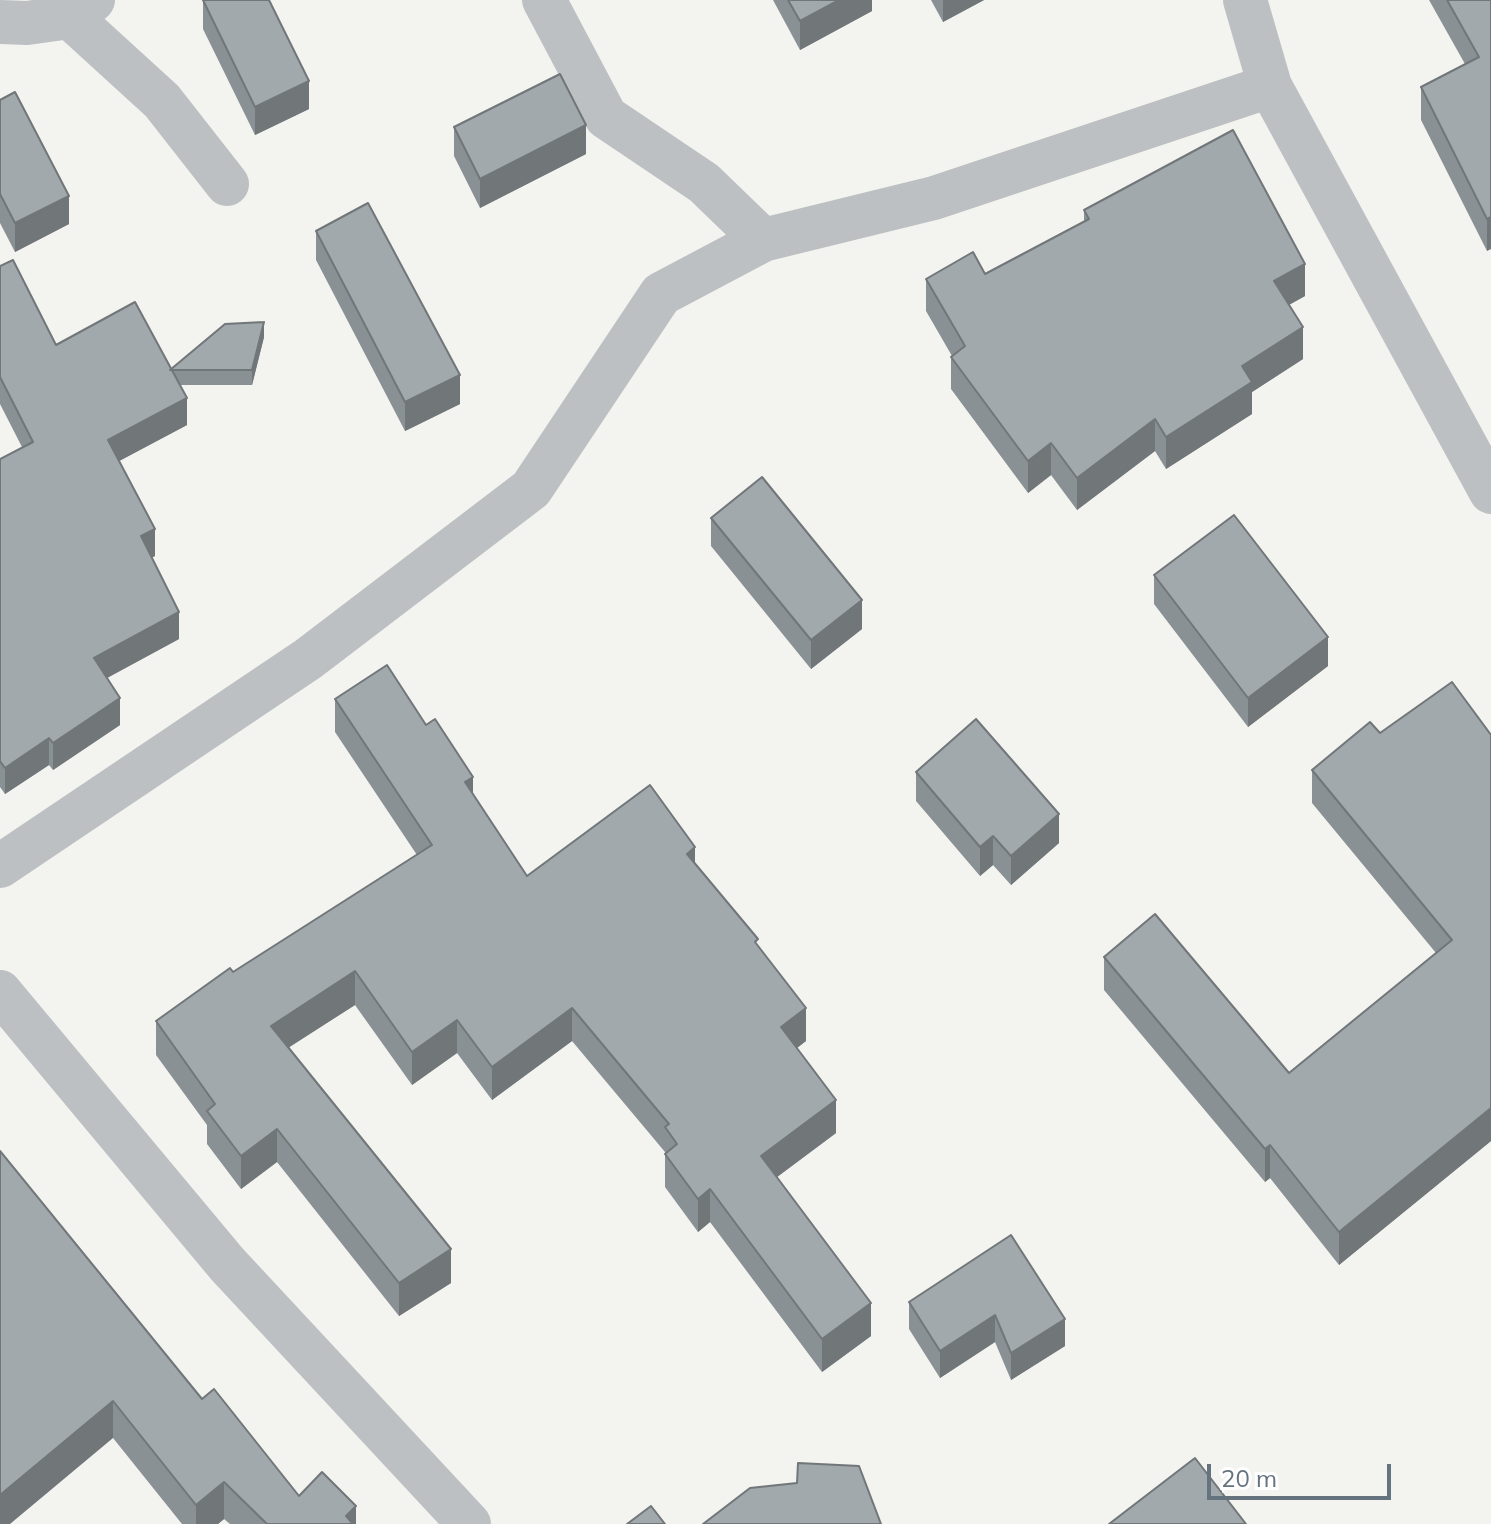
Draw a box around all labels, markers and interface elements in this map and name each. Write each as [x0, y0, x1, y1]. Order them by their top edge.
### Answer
scale bar [1211, 1448, 1395, 1498]
text: 20 m [1221, 1463, 1277, 1493]

